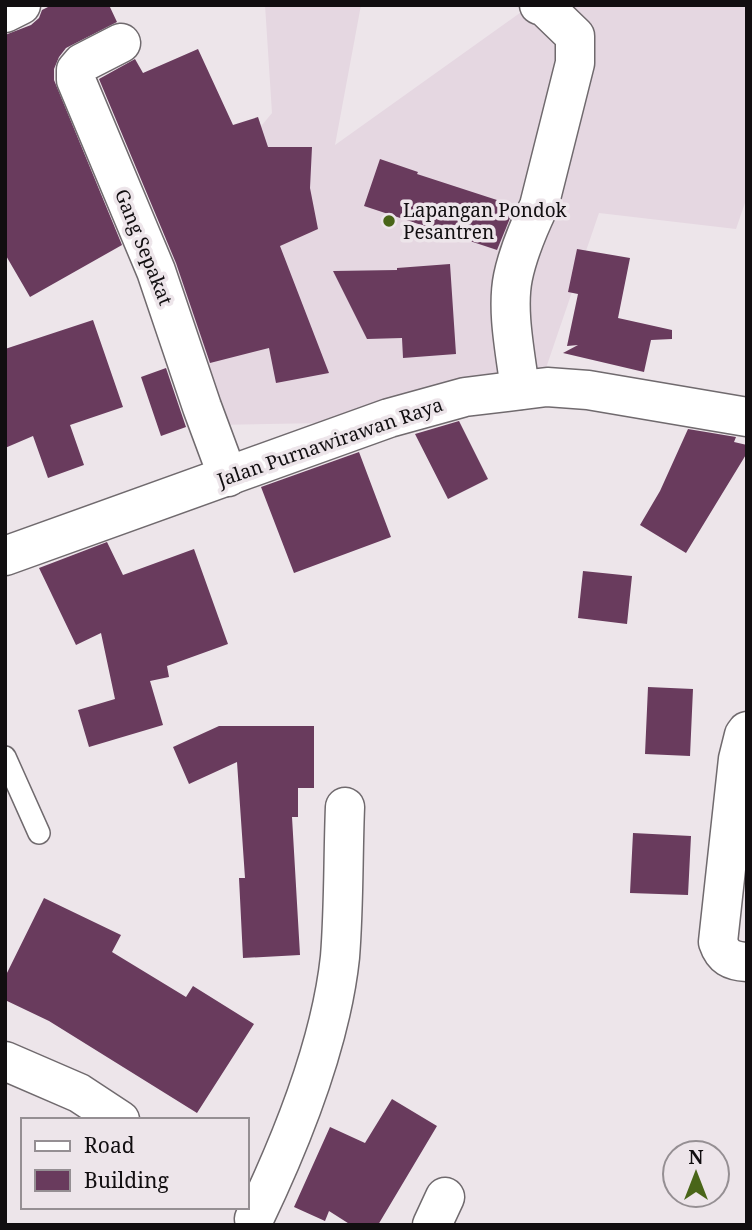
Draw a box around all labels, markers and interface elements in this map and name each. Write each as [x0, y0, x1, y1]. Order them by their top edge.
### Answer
street label: Gang Sepakat [109, 185, 179, 309]
place label: Lapangan Pondok Pesantren [403, 197, 568, 245]
marker: Lapangan Pondok Pesantren [381, 213, 397, 229]
street label: Jalan Purnawirawan Raya [213, 391, 446, 493]
legend [21, 1118, 248, 1209]
text: Road [84, 1131, 135, 1159]
north arrow [661, 1139, 731, 1209]
text: N [689, 1144, 704, 1170]
text: Building [84, 1166, 169, 1194]

